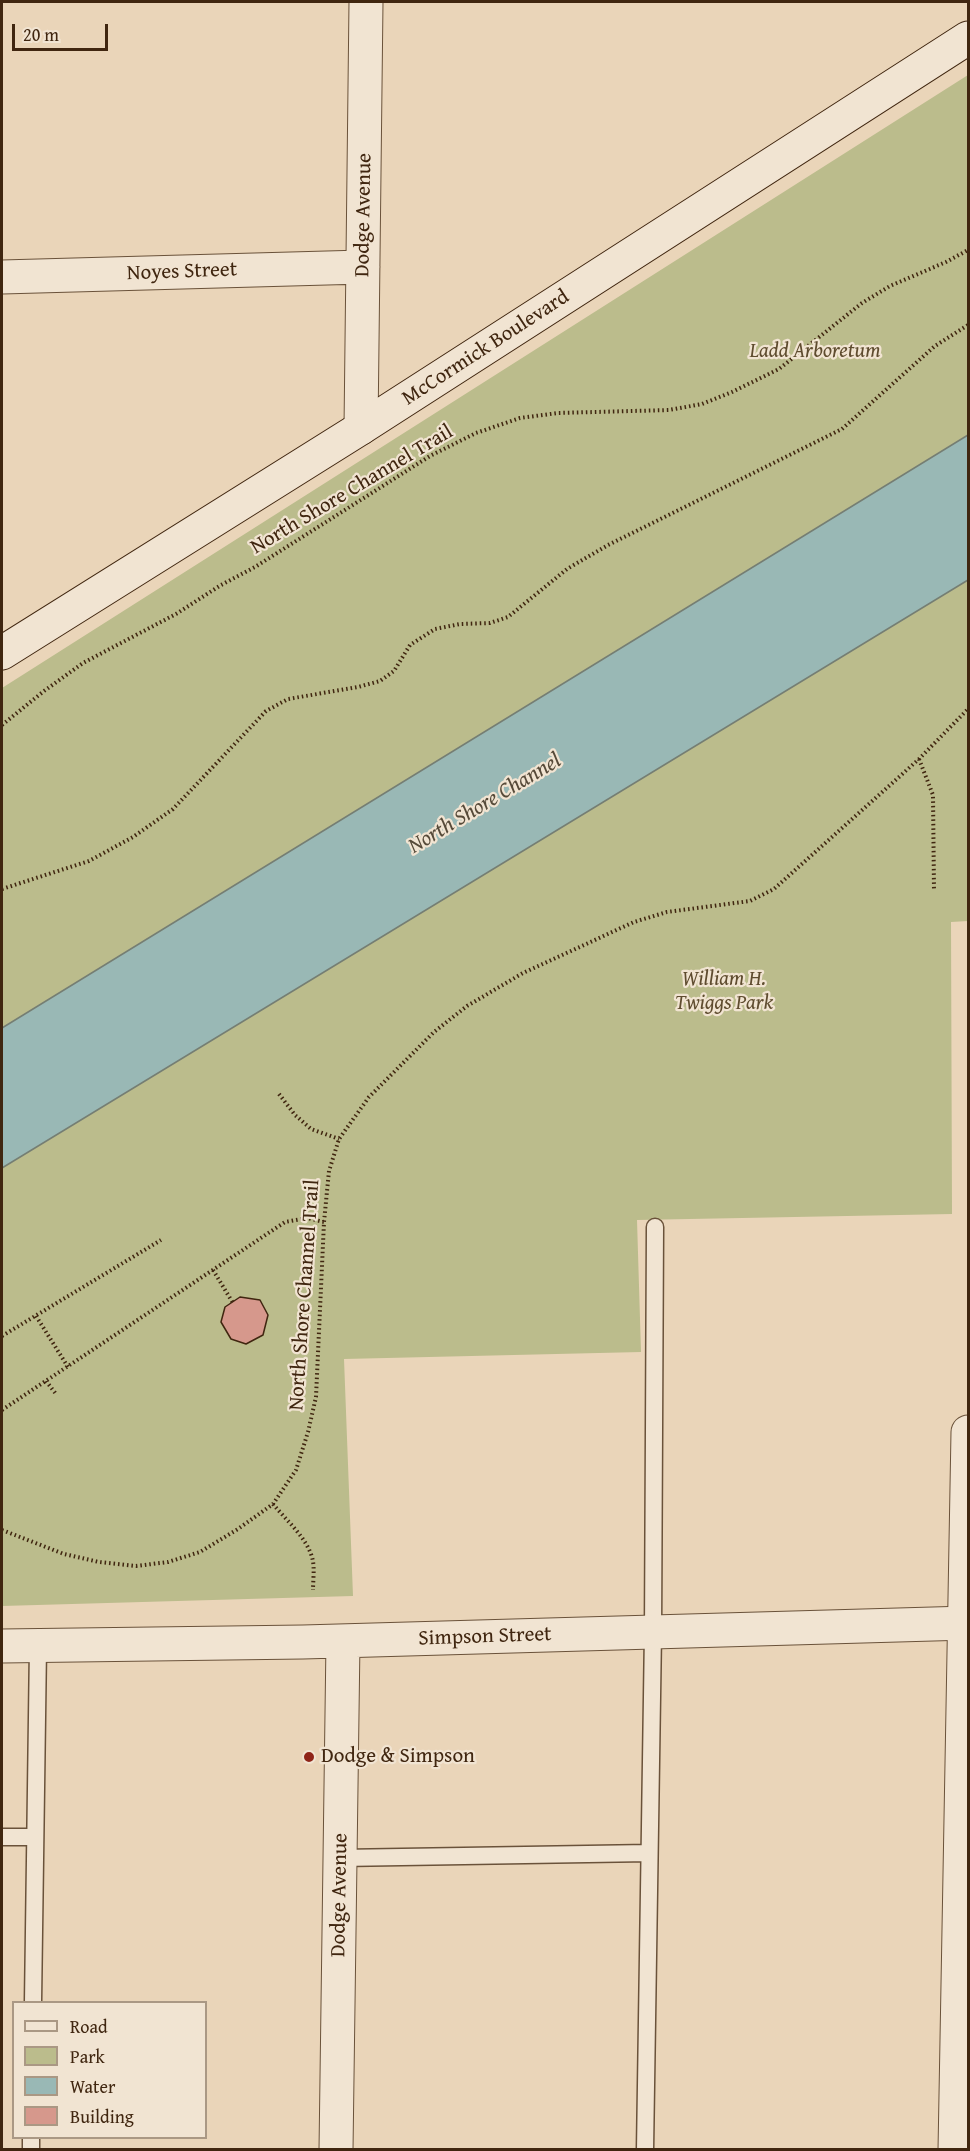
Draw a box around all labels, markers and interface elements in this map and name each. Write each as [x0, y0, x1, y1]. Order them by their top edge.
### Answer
scale bar [15, 12, 111, 50]
text: 20 m [23, 21, 59, 48]
street label: Dodge Avenue [350, 153, 378, 277]
street label: Noyes Street [126, 257, 238, 287]
street label: McCormick Boulevard [398, 285, 574, 411]
park label: Ladd Arboretum [749, 339, 881, 365]
street label: North Shore Channel Trail [246, 420, 458, 560]
water label: North Shore Channel [404, 748, 566, 860]
park label: William H. Twiggs Park [675, 967, 773, 1017]
street label: North Shore Channel Trail [284, 1179, 326, 1411]
street label: Simpson Street [418, 1622, 552, 1652]
place label: Dodge & Simpson [321, 1744, 475, 1770]
marker: Dodge & Simpson [302, 1750, 316, 1764]
street label: Dodge Avenue [326, 1833, 354, 1957]
legend [12, 2001, 207, 2139]
text: Road [70, 2013, 108, 2040]
text: Park [70, 2043, 105, 2070]
text: Water [70, 2073, 115, 2100]
text: Building [70, 2103, 134, 2130]

